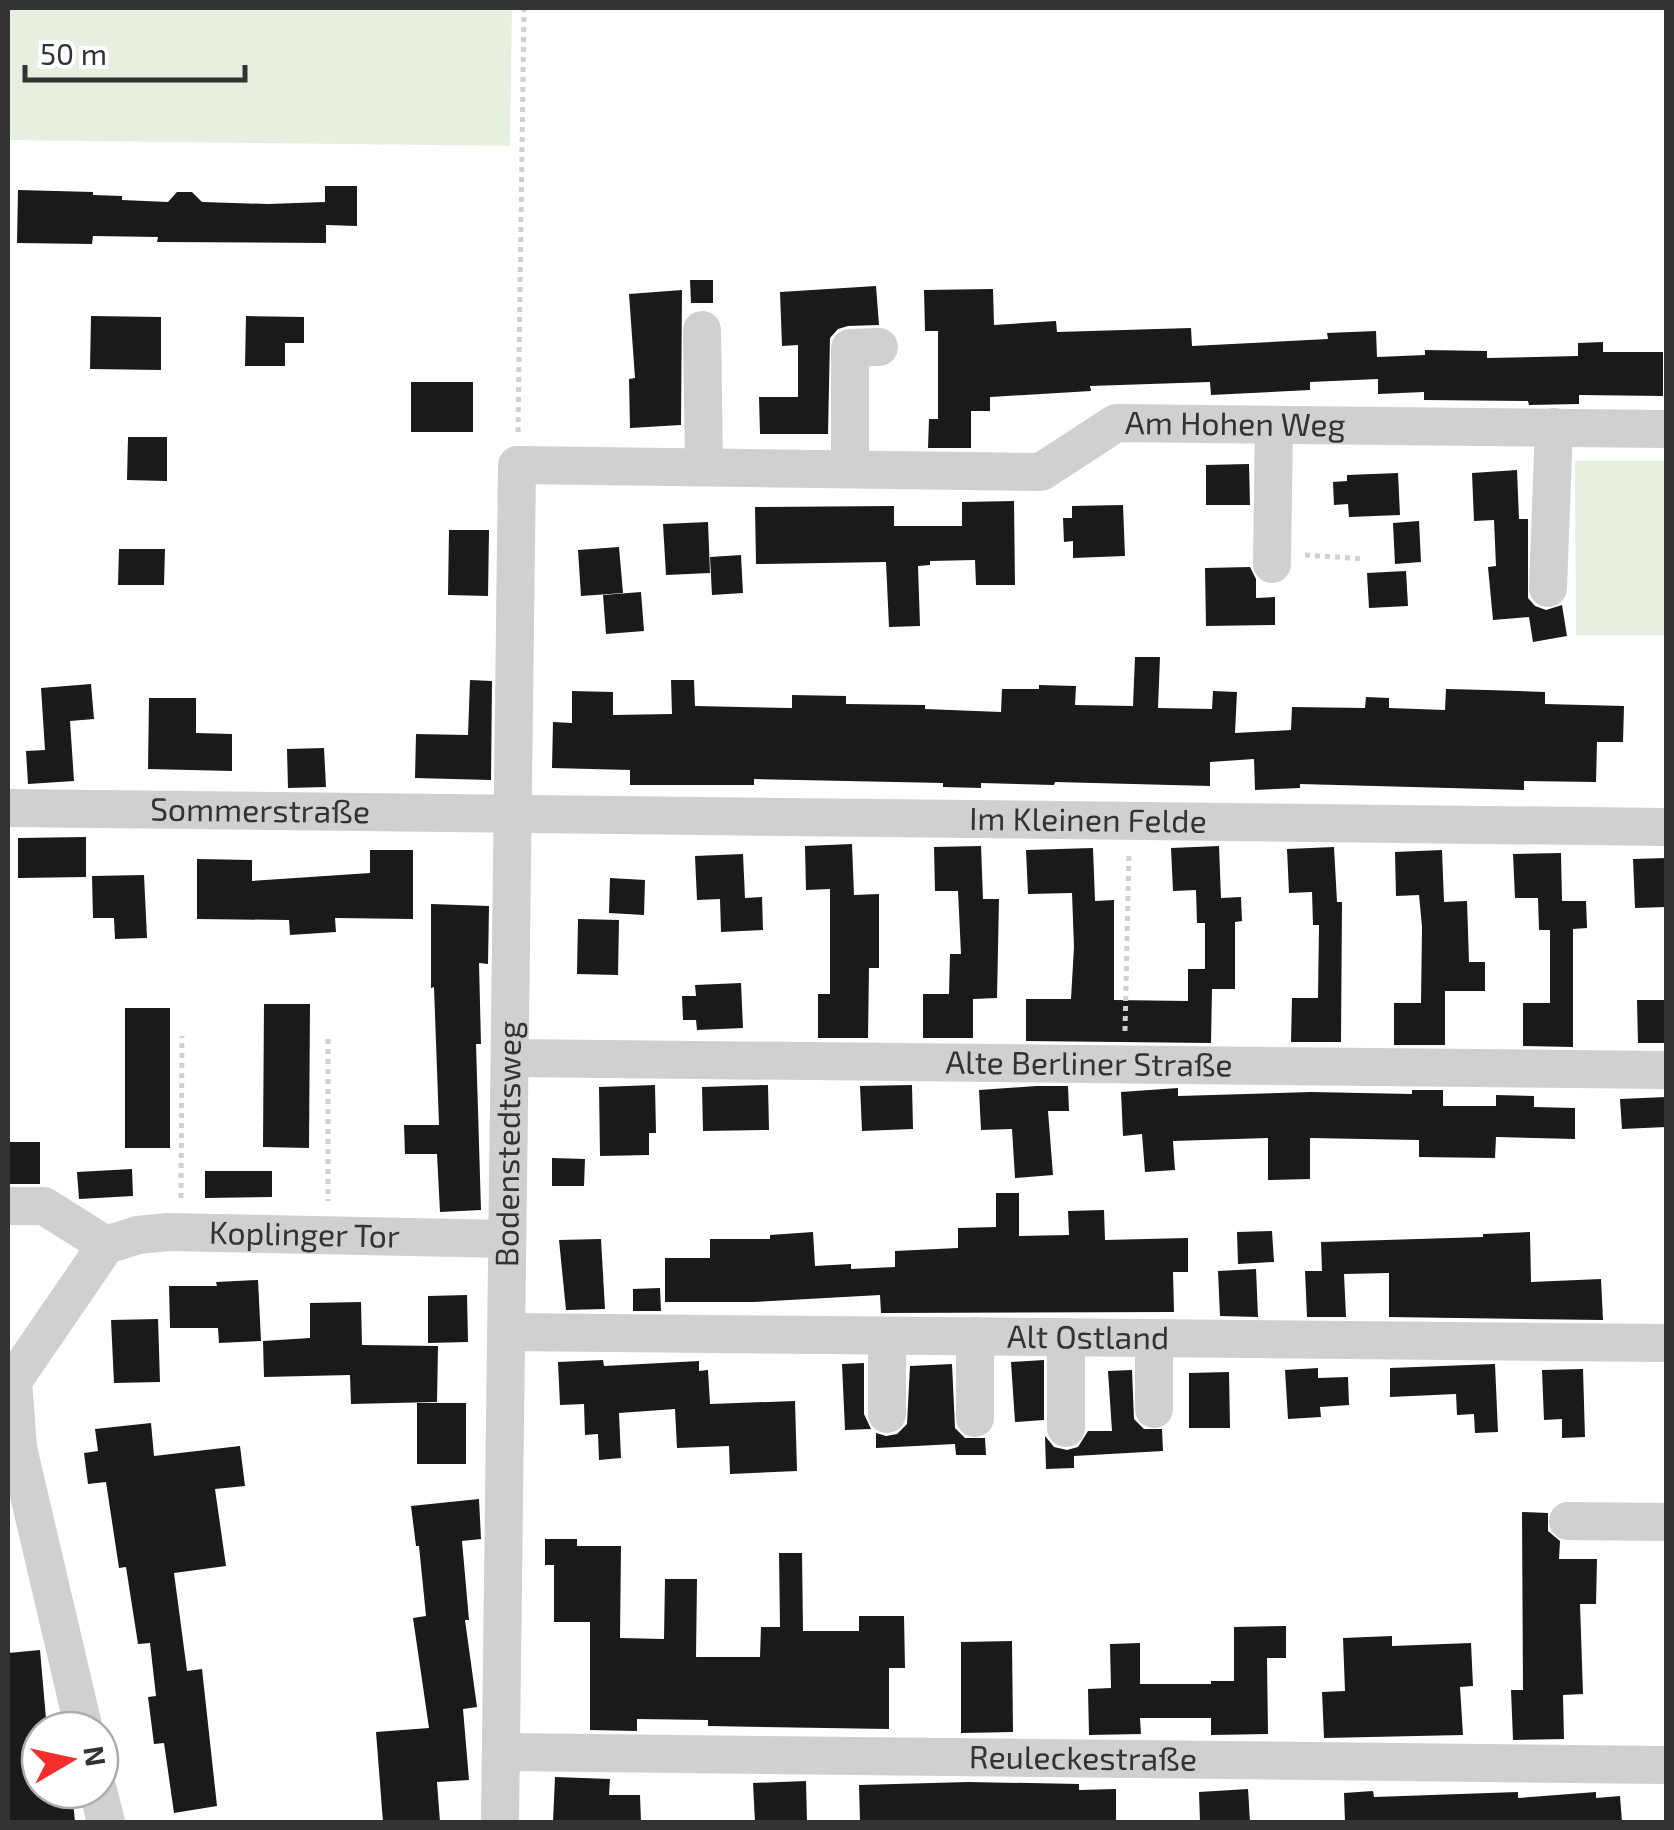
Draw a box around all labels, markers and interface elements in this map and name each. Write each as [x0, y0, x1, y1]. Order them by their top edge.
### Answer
scale bar [25, 20, 245, 82]
text: 50 m [40, 35, 107, 71]
street label: Am Hohen Weg [1125, 402, 1346, 443]
street label: Sommerstraße [150, 789, 370, 829]
street label: Im Kleinen Felde [969, 798, 1207, 839]
street label: Bodenstedtsweg [486, 1021, 527, 1267]
street label: Alte Berliner Straße [945, 1042, 1233, 1082]
street label: Koplinger Tor [209, 1212, 400, 1254]
street label: Alt Ostland [1007, 1316, 1169, 1355]
north arrow [20, 1710, 120, 1810]
street label: Reuleckestraße [969, 1736, 1197, 1777]
text: N [77, 1743, 114, 1769]

